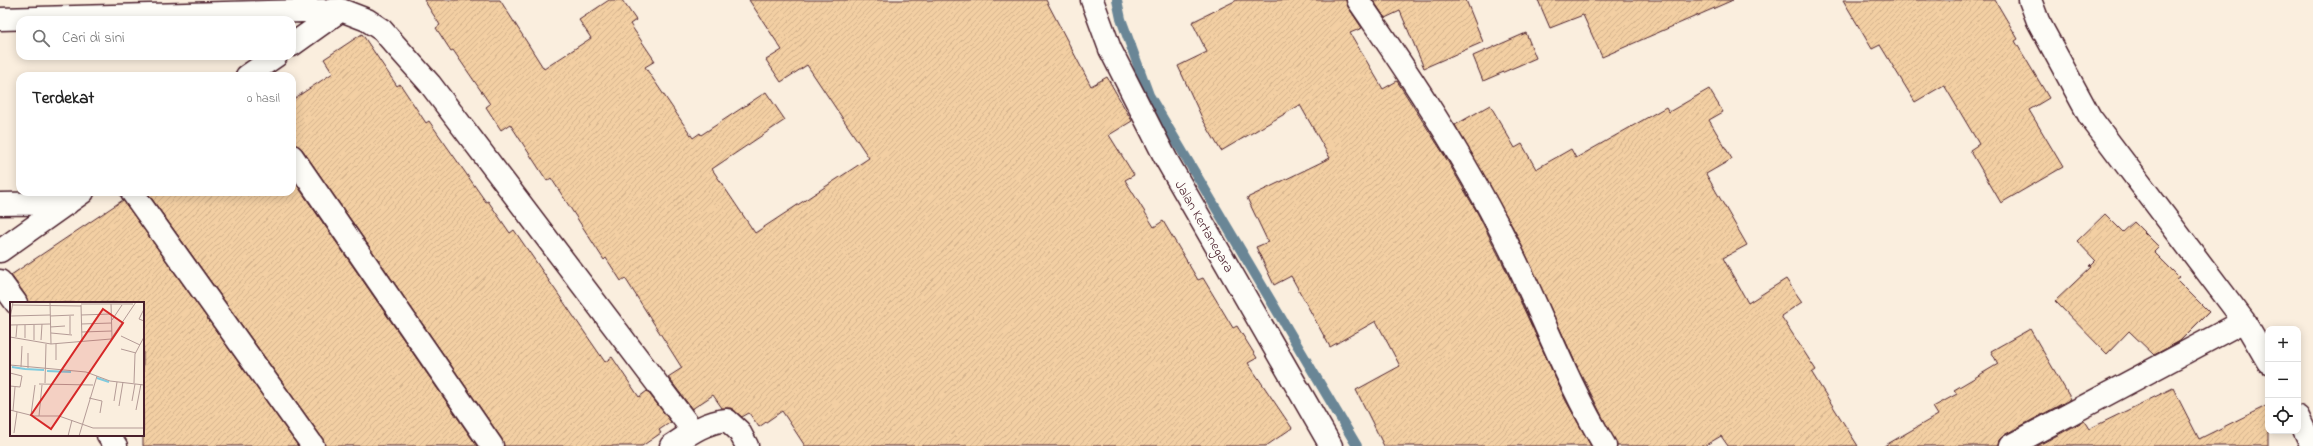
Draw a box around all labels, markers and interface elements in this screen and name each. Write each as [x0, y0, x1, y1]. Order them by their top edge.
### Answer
search box [16, 16, 296, 60]
icon: search [30, 27, 52, 49]
text: Cari di sini [62, 27, 125, 49]
text: Terdekat [32, 86, 94, 111]
text: 0 hasil [247, 89, 280, 108]
street label: Jalan Kertanegara [1168, 177, 1239, 277]
inset map [10, 302, 144, 436]
map controls [2265, 326, 2301, 434]
button: + [2265, 326, 2301, 362]
button: − [2265, 362, 2301, 398]
button: locate [2265, 398, 2301, 434]

